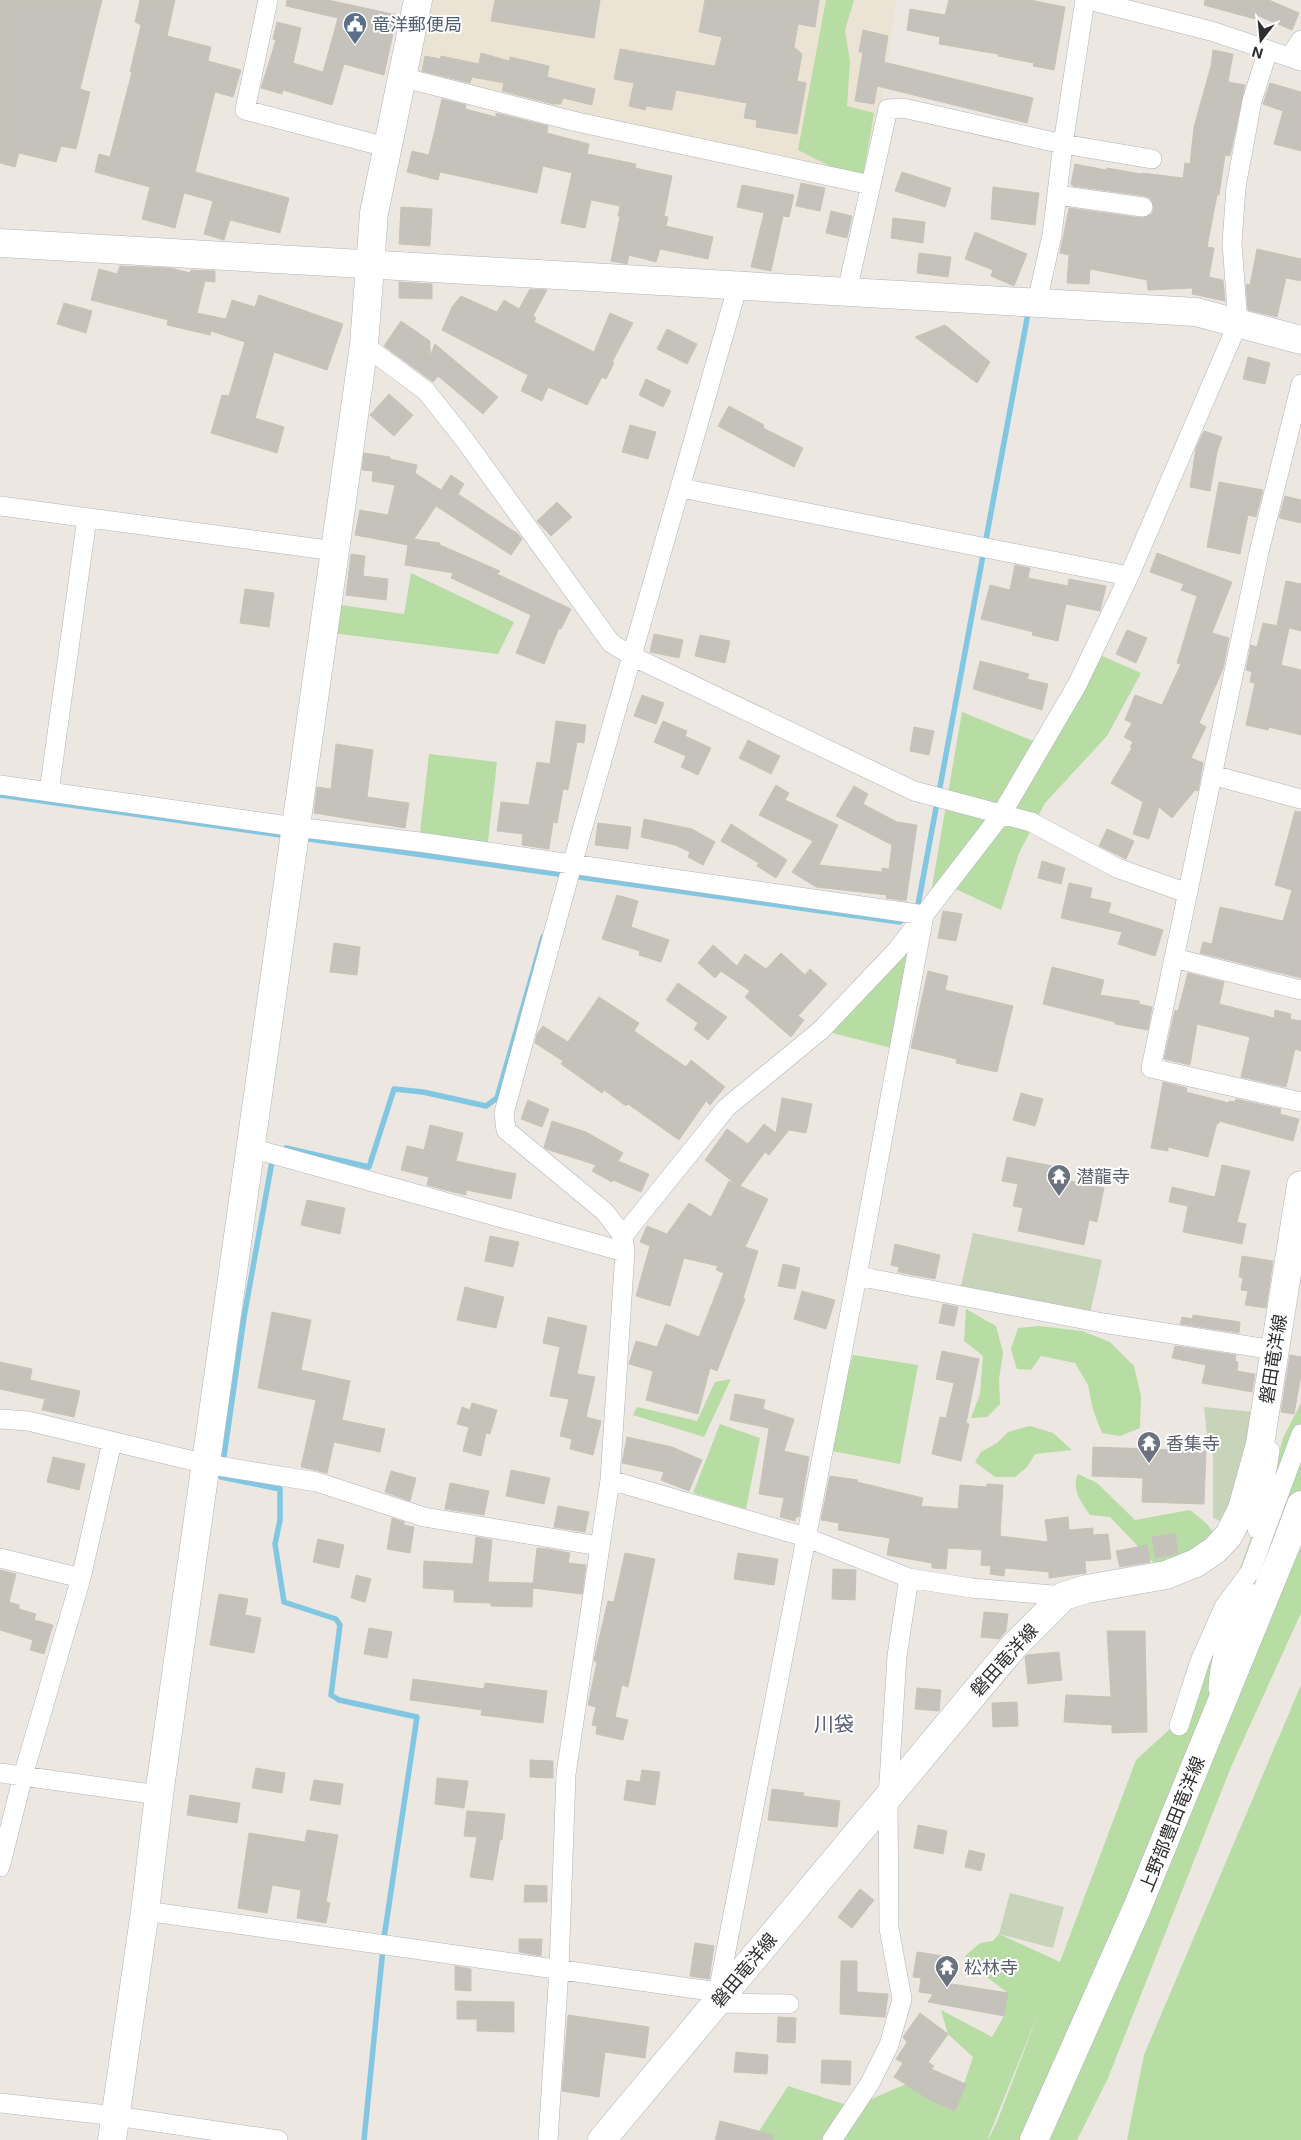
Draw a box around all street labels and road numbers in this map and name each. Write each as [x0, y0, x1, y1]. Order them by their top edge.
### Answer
street label: 磐田竜洋線 [1256, 1313, 1290, 1405]
street label: 磐田竜洋線 [966, 1620, 1042, 1700]
street label: 上野部豊田竜洋線 [1135, 1753, 1209, 1895]
street label: 磐田竜洋線 [707, 1929, 781, 2011]

